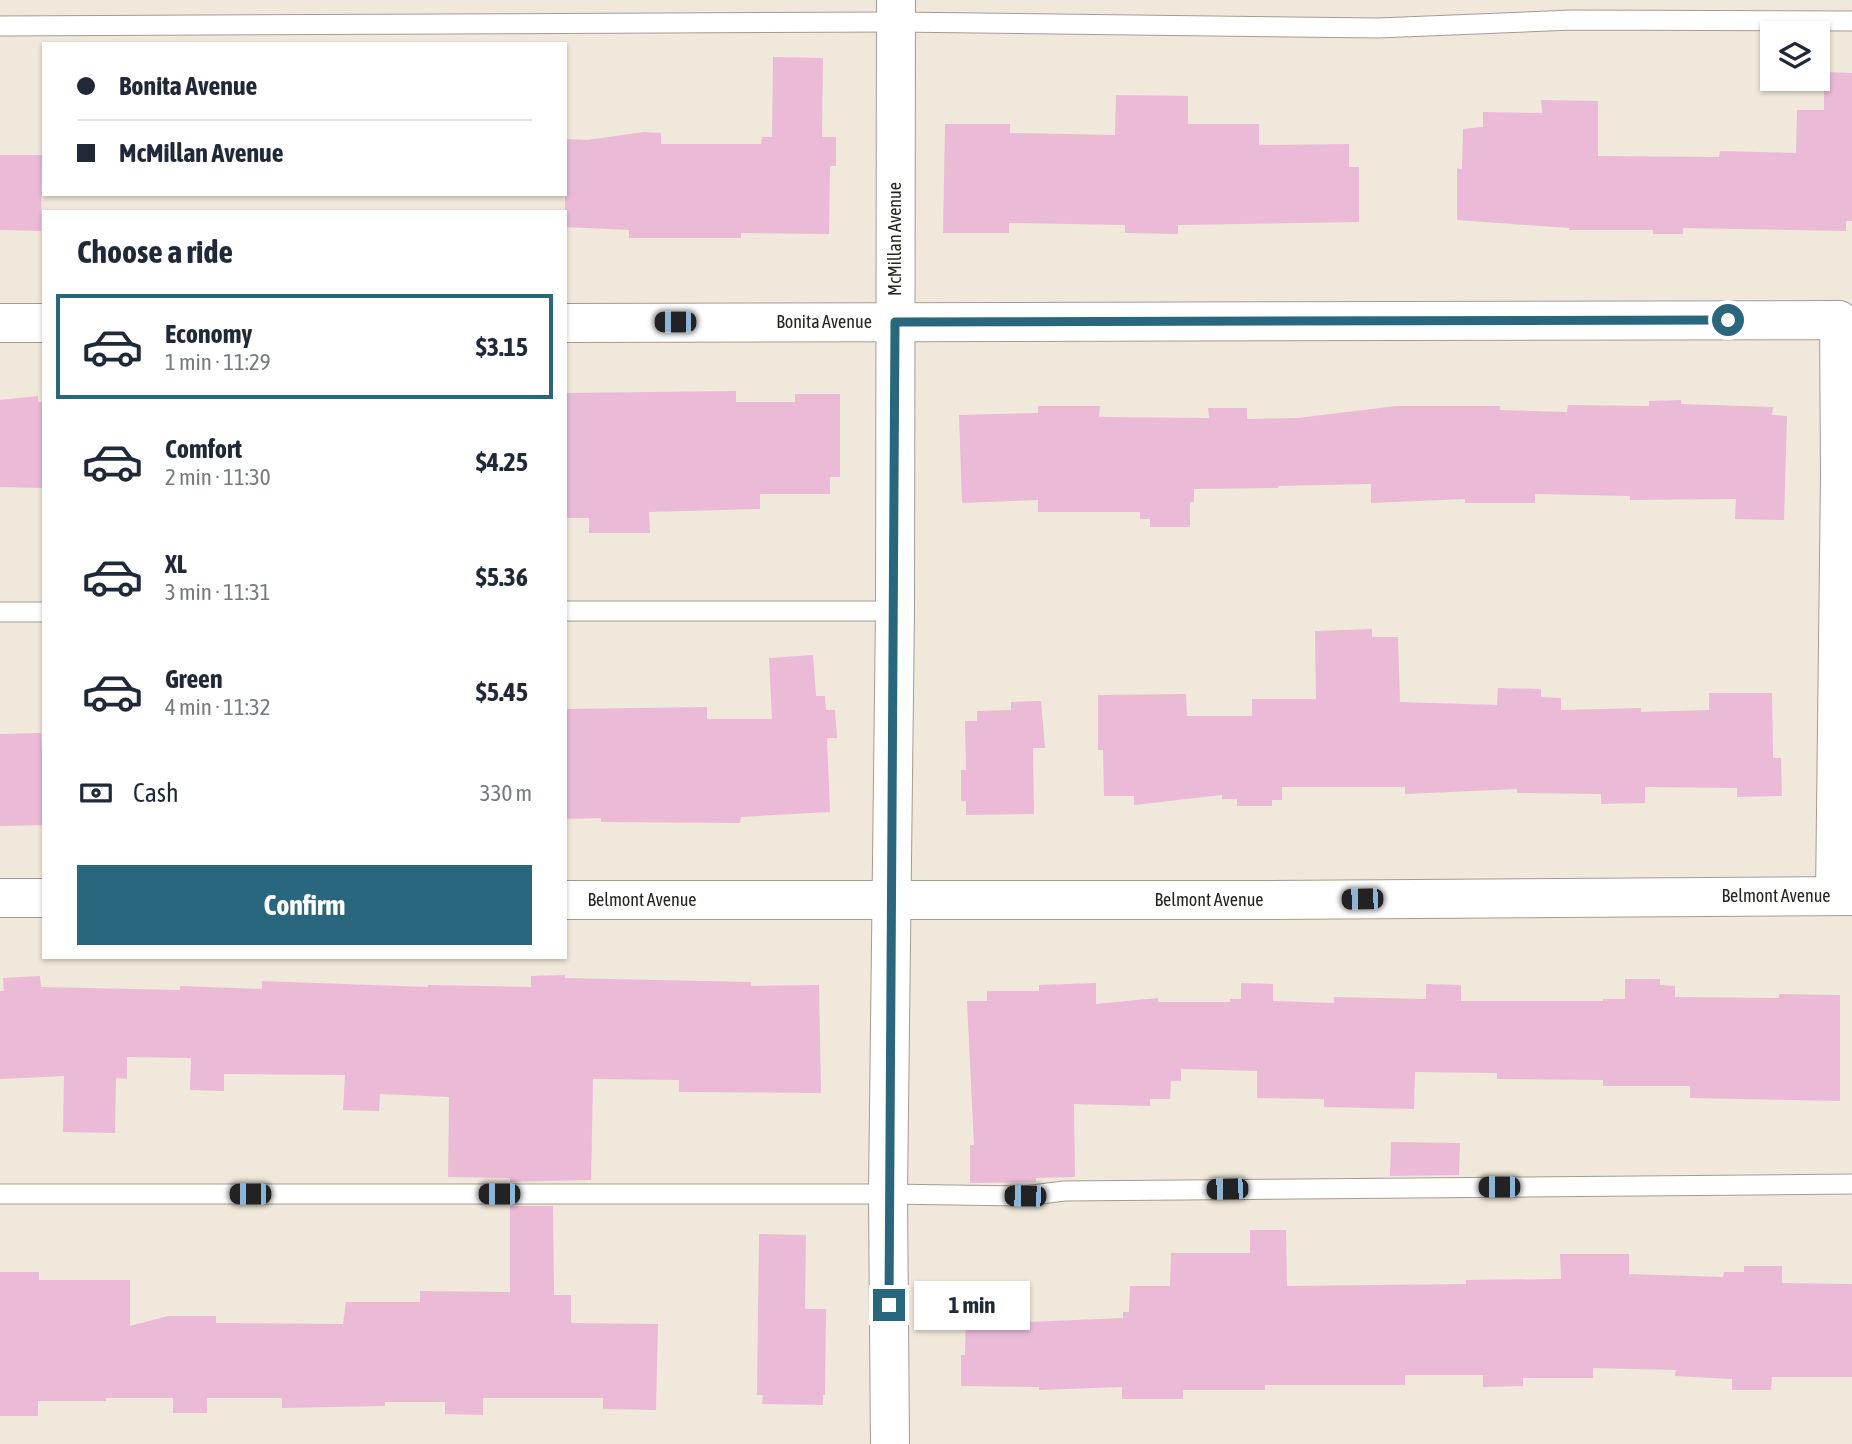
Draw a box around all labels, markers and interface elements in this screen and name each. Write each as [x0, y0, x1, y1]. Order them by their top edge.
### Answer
map controls [1760, 21, 1830, 91]
button: layers [1760, 21, 1830, 91]
text: Bonita Avenue [119, 71, 257, 101]
text: McMillan Avenue [119, 138, 283, 168]
street label: McMillan Avenue [884, 182, 905, 296]
text: Choose a ride [77, 233, 233, 270]
route start [1712, 304, 1744, 336]
street label: Bonita Avenue [776, 311, 872, 332]
car [655, 312, 697, 333]
icon: car [81, 315, 144, 378]
text: Economy [165, 319, 252, 349]
text: $3.15 [476, 332, 528, 362]
text: 1 min · 11:29 [165, 349, 271, 375]
icon: car [81, 430, 144, 493]
text: Comfort [165, 434, 242, 464]
text: $4.25 [476, 447, 528, 477]
text: 2 min · 11:30 [165, 464, 271, 490]
icon: car [81, 545, 144, 608]
text: XL [165, 549, 187, 579]
text: $5.36 [476, 562, 528, 592]
text: 3 min · 11:31 [165, 579, 271, 605]
icon: car [81, 660, 144, 723]
text: Green [165, 664, 223, 694]
text: $5.45 [476, 677, 528, 707]
text: 4 min · 11:32 [165, 694, 271, 720]
icon: cash [77, 774, 115, 812]
text: Cash [133, 778, 179, 808]
text: 330 m [480, 780, 532, 806]
button: Confirm [77, 865, 532, 945]
street label: Belmont Avenue [1721, 885, 1831, 906]
car [1341, 888, 1384, 910]
street label: Belmont Avenue [587, 889, 697, 910]
street label: Belmont Avenue [1154, 889, 1264, 910]
car [1479, 1177, 1521, 1198]
car [1206, 1178, 1249, 1200]
car [230, 1184, 272, 1205]
car [479, 1184, 521, 1205]
car [1004, 1185, 1047, 1207]
callout: 1 min [914, 1280, 1029, 1330]
route end [873, 1289, 905, 1321]
text: 1 min [949, 1292, 995, 1318]

